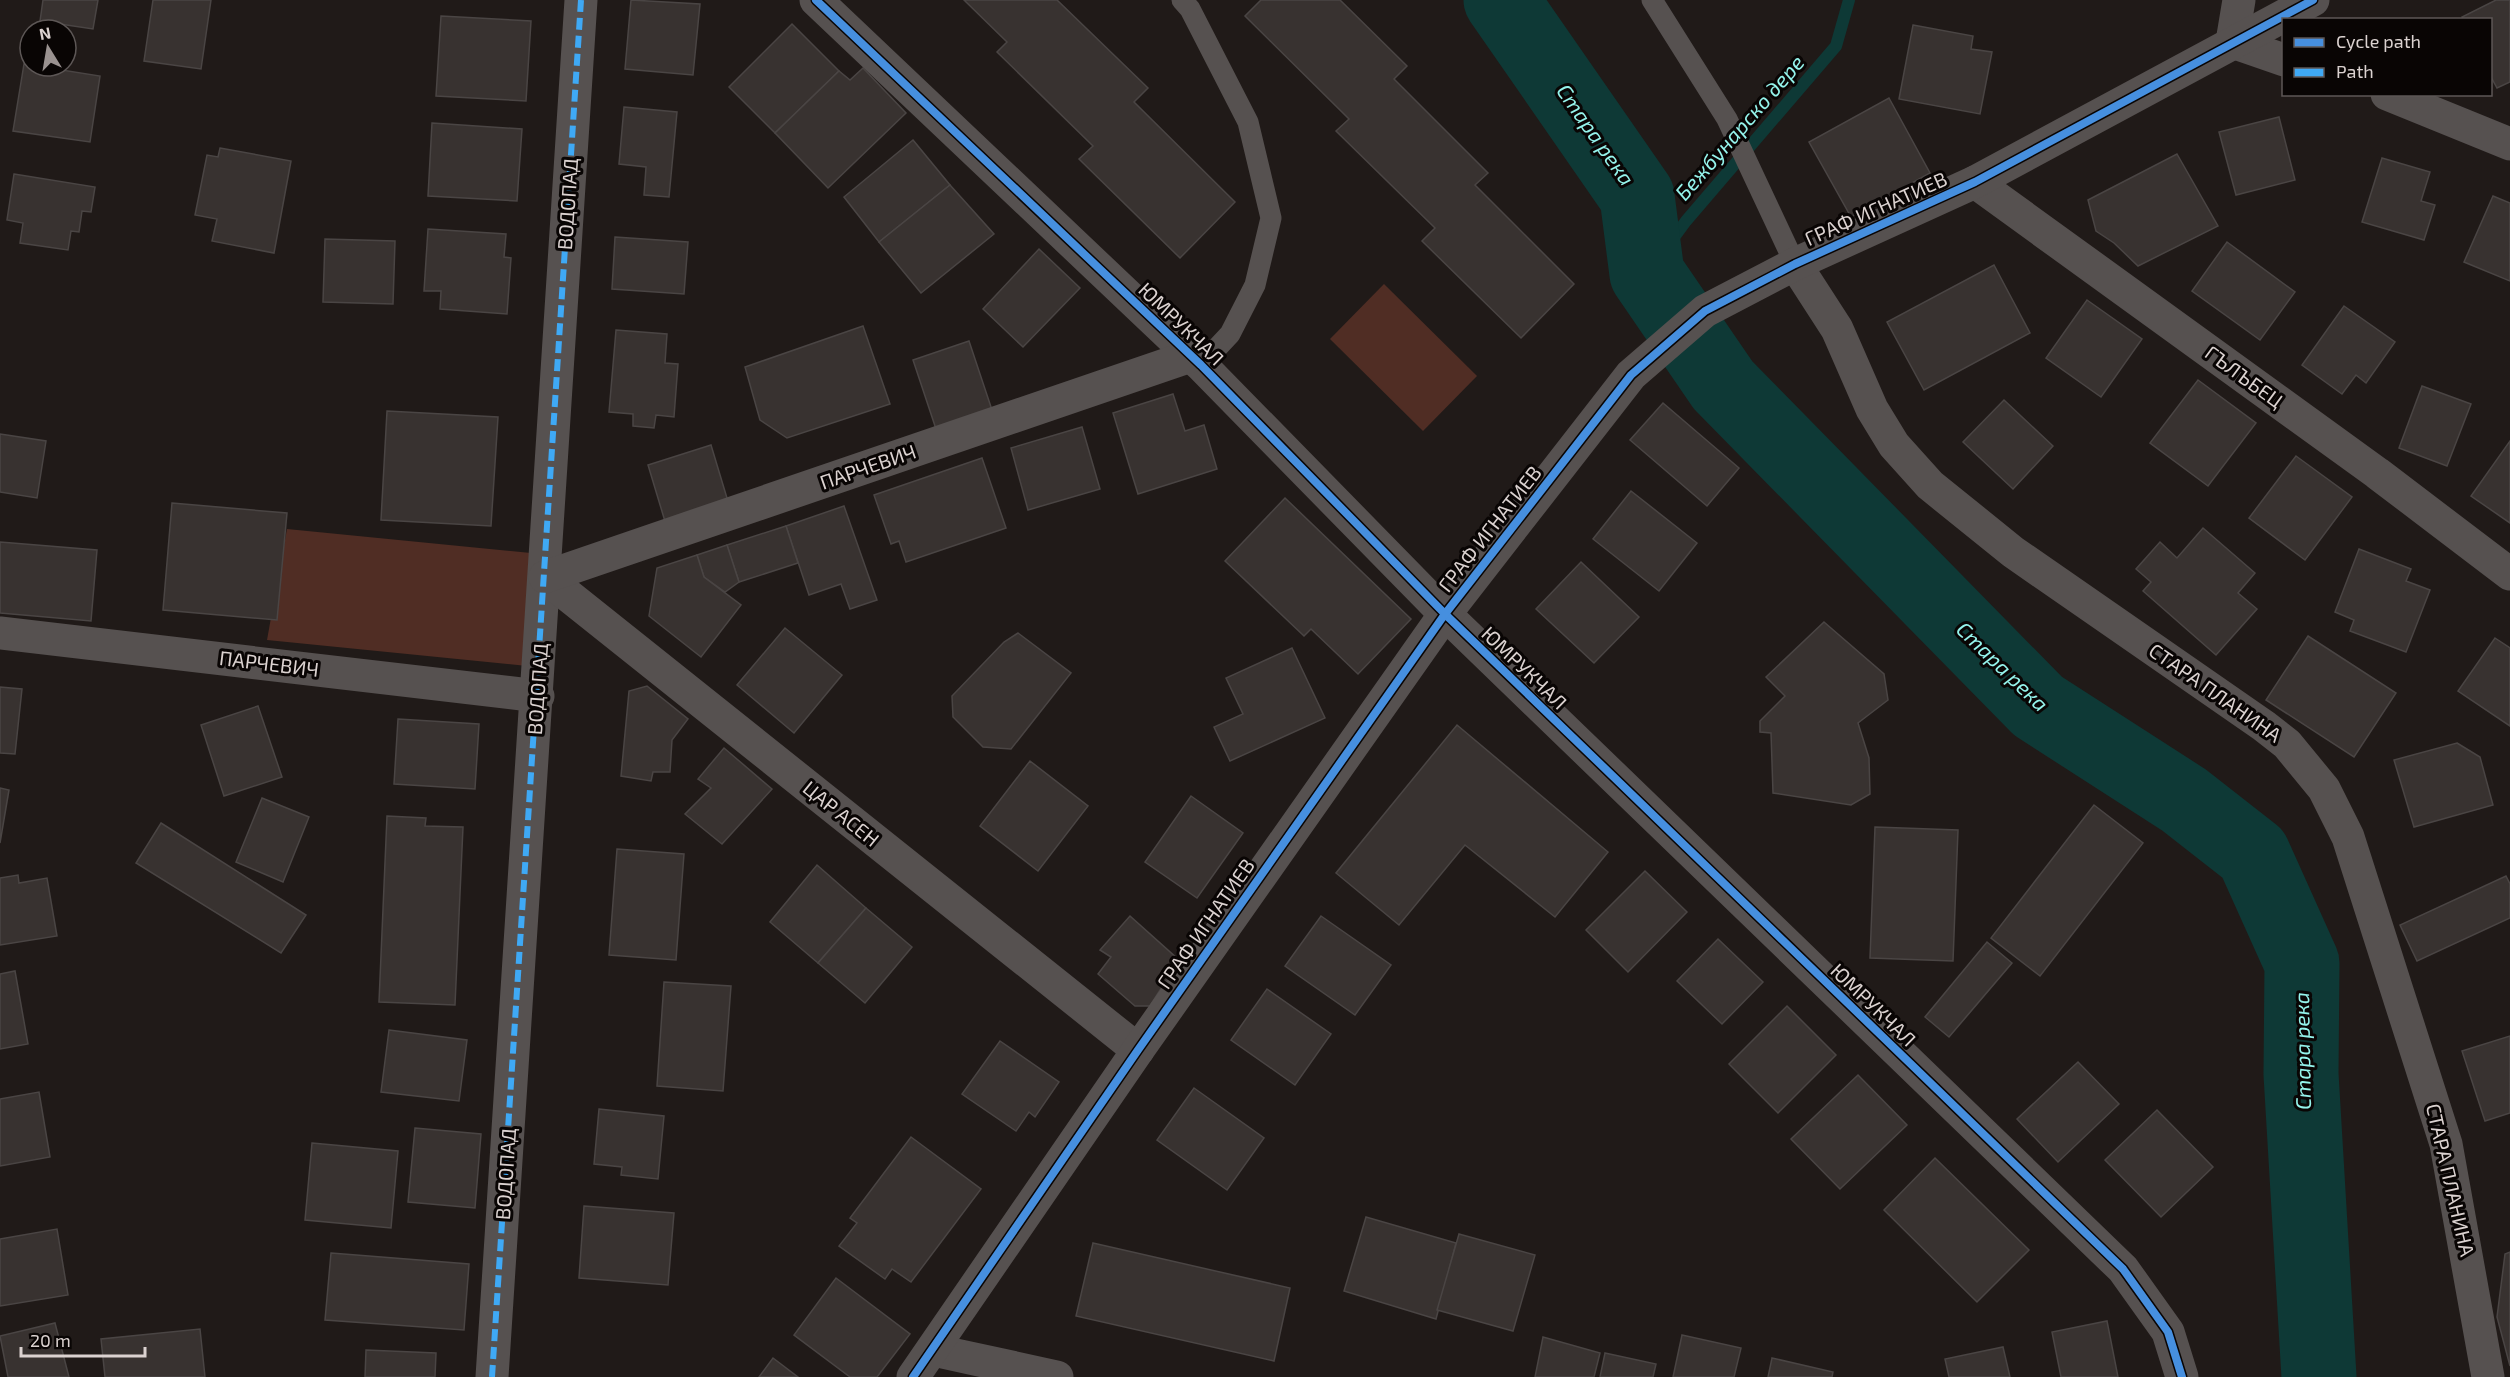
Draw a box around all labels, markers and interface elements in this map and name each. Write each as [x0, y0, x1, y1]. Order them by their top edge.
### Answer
north arrow [18, 18, 78, 78]
legend [2282, 18, 2492, 96]
text: N [38, 22, 53, 43]
text: Cycle path [2336, 30, 2421, 52]
water label: Бежбунарско дере [1669, 49, 1809, 205]
text: Path [2336, 60, 2374, 82]
water label: Стара река [1552, 79, 1640, 190]
street label: ВОДОПАД [552, 157, 582, 251]
street label: ГРАФ ИГНАТИЕВ [1801, 166, 1951, 250]
street label: ЮМРУКЧАЛ [1134, 277, 1229, 370]
street label: ГЪЛЪБЕЦ [2201, 340, 2288, 413]
street label: ПАРЧЕВИЧ [816, 438, 919, 494]
street label: ГРАФ ИГНАТИЕВ [1433, 461, 1546, 596]
water label: Стара река [1952, 616, 2054, 716]
street label: ЮМРУКЧАЛ [1477, 621, 1572, 714]
street label: СТАРА ПЛАНИНА [2145, 638, 2287, 747]
street label: ВОДОПАД [522, 642, 552, 736]
street label: ПАРЧЕВИЧ [218, 645, 320, 681]
street label: ЦАР АСЕН [799, 775, 884, 851]
street label: ГРАФ ИГНАТИЕВ [1151, 854, 1259, 993]
street label: ЮМРУКЧАЛ [1826, 958, 1921, 1051]
water label: Стара река [2288, 992, 2315, 1110]
street label: СТАРА ПЛАНИНА [2422, 1101, 2480, 1259]
street label: ВОДОПАД [490, 1127, 520, 1221]
scale bar [21, 1320, 146, 1358]
text: 20 m [30, 1329, 71, 1351]

